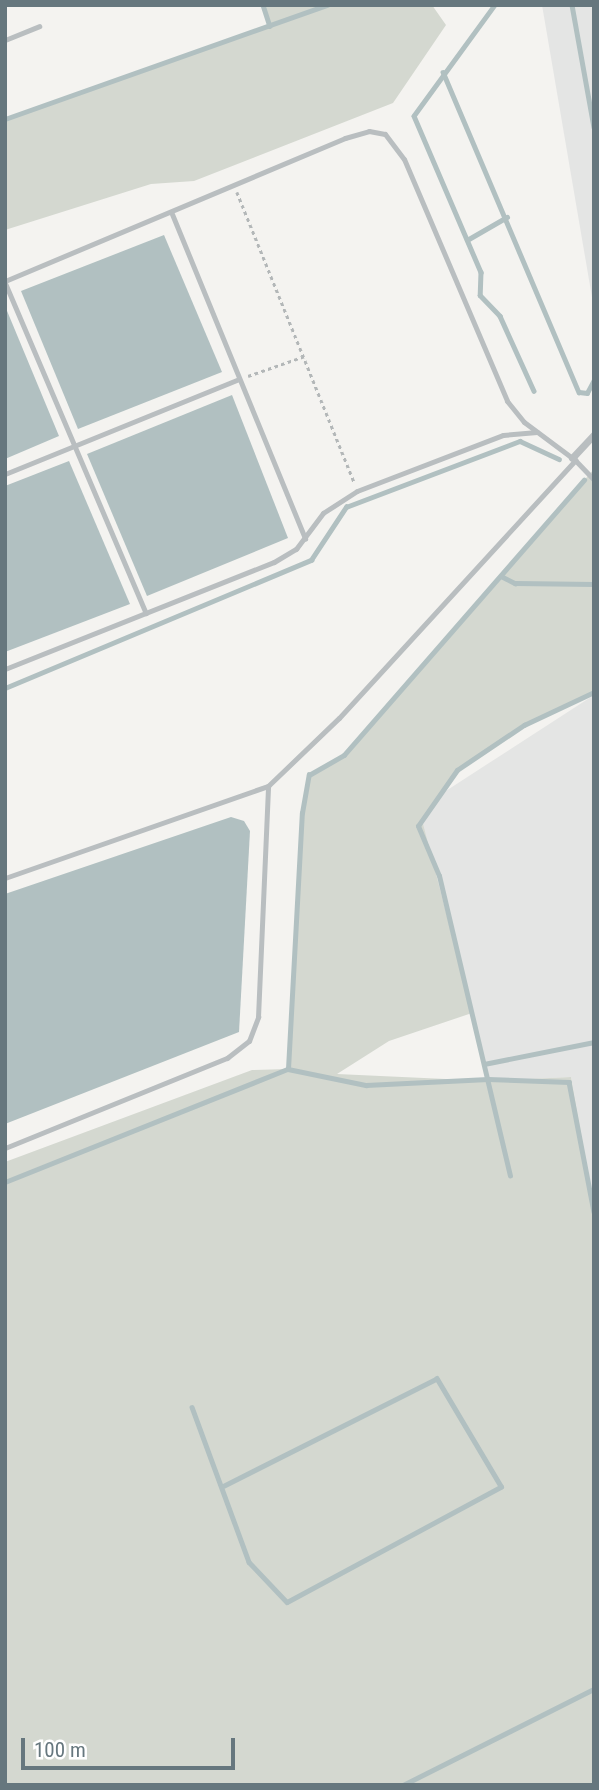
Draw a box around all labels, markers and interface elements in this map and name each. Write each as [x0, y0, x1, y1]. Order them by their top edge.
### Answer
scale bar [24, 1724, 238, 1768]
text: 100 m [34, 1738, 86, 1762]

